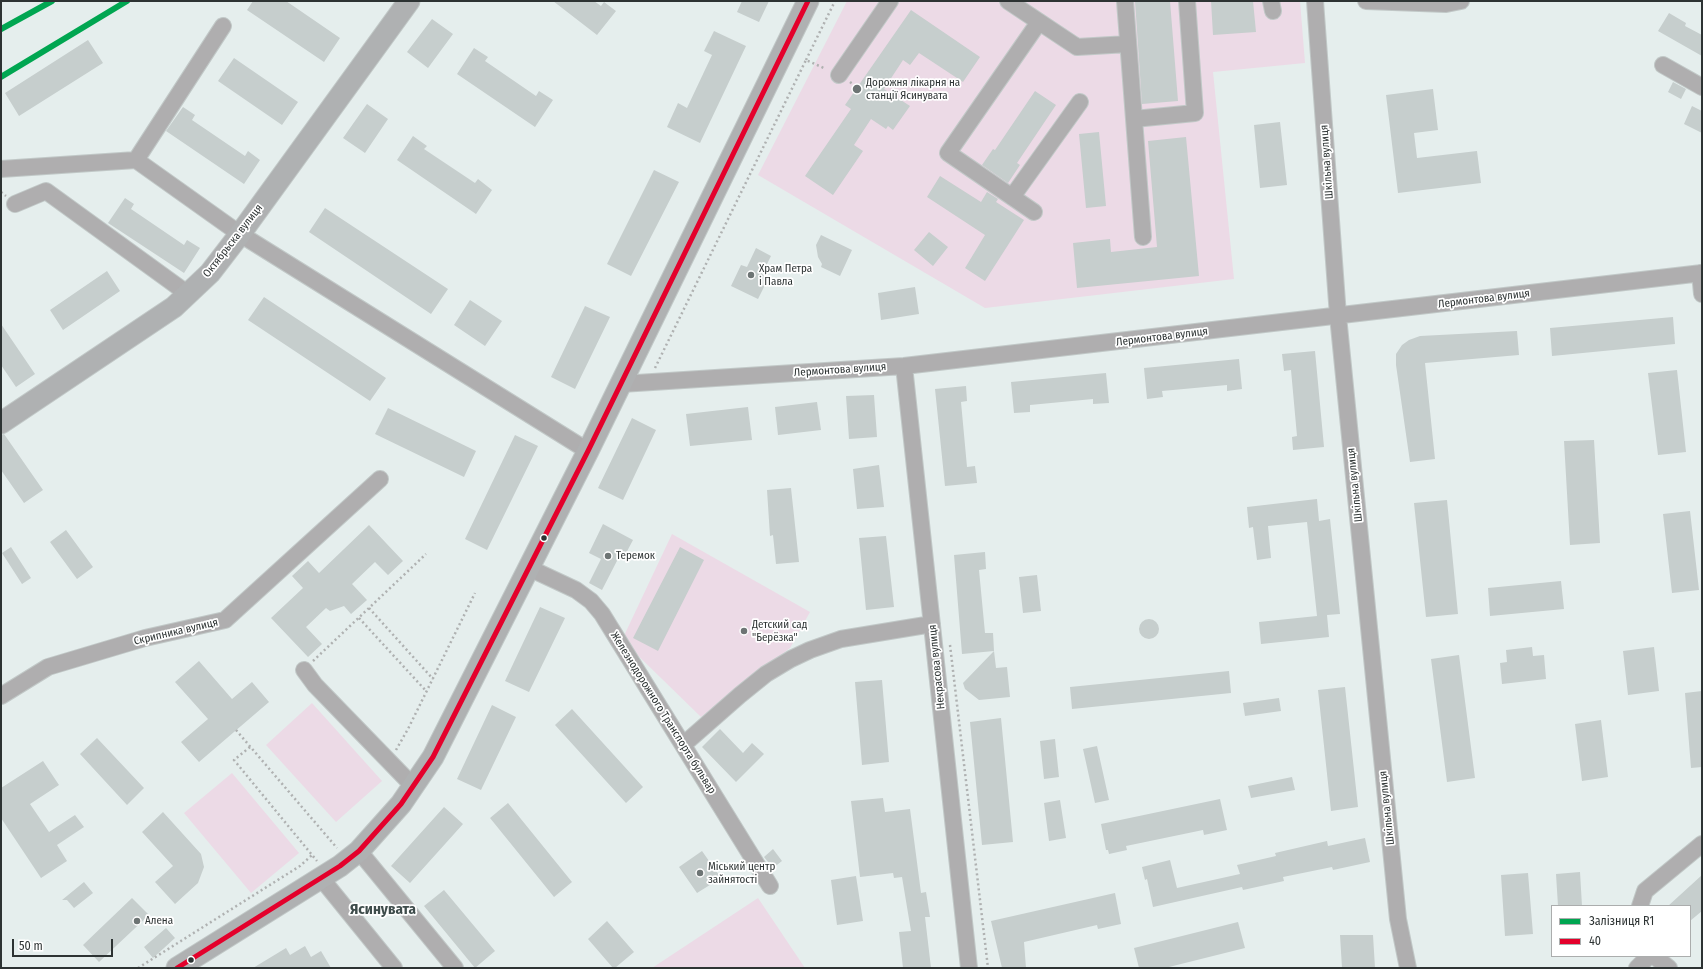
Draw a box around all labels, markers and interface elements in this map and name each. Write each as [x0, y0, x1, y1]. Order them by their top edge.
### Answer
place label: Дорожня лікарня на станції Ясинувата [866, 76, 960, 102]
marker: Дорожня лікарня на станції Ясинувата [851, 83, 863, 95]
street label: Шкільна вулиця [1318, 124, 1336, 200]
street label: Октябрьска вулиця [200, 202, 266, 280]
place label: Храм Петра і Павла [759, 262, 812, 288]
marker: Храм Петра і Павла [746, 270, 756, 280]
street label: Лермонтова вулиця [1437, 287, 1531, 311]
street label: Лермонтова вулиця [1115, 325, 1209, 349]
street label: Лермонтова вулиця [793, 360, 887, 380]
street label: Шкільна вулиця [1345, 447, 1365, 523]
unlabelled marker [539, 533, 549, 543]
place label: Теремок [616, 549, 655, 563]
marker: Теремок [603, 551, 613, 561]
street label: Скрипника вулиця [133, 616, 219, 648]
place label: Детский сад "Берёзка" [752, 618, 807, 644]
street label: Некрасова вулиця [926, 624, 948, 710]
marker: Детский сад "Берёзка" [739, 626, 749, 636]
street label: Железнодорожного Транспорта бульвар [607, 630, 719, 796]
street label: Шкільна вулиця [1377, 770, 1397, 846]
place label: Міський центр зайнятості [708, 860, 775, 886]
marker: Міський центр зайнятості [695, 868, 705, 878]
district label: Ясинувата [350, 901, 416, 919]
legend [1551, 905, 1691, 957]
place label: Алена [145, 914, 173, 928]
text: Залізниця R1 [1589, 914, 1654, 928]
marker: Алена [132, 916, 142, 926]
scale bar [14, 931, 115, 957]
text: 40 [1589, 934, 1601, 948]
text: 50 m [19, 939, 43, 953]
unlabelled marker [186, 955, 196, 965]

